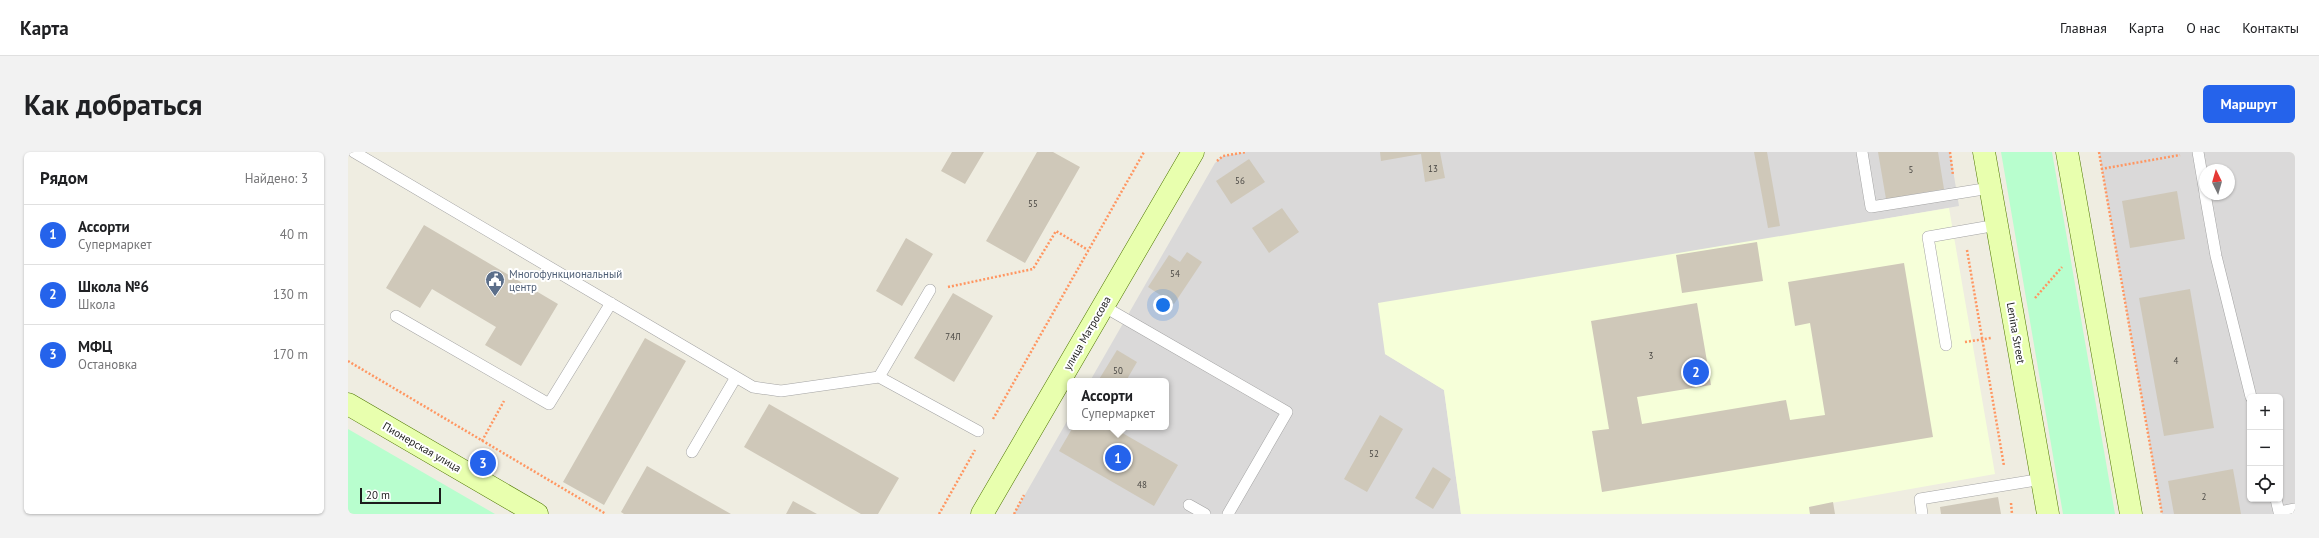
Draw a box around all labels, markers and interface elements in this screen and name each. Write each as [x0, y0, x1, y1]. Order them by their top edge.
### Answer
text: Карта [20, 16, 69, 40]
text: Главная [2060, 19, 2107, 37]
text: Карта [2129, 19, 2164, 37]
text: О нас [2186, 19, 2220, 37]
text: Контакты [2242, 19, 2299, 37]
button: Маршрут [2203, 85, 2295, 123]
text: Как добраться [24, 86, 202, 123]
house number: 13 [1428, 163, 1438, 174]
house number: 5 [1909, 164, 1914, 175]
north arrow [2199, 164, 2235, 200]
text: Рядом [40, 167, 88, 189]
text: Найдено: 3 [245, 170, 308, 187]
house number: 56 [1235, 175, 1245, 186]
house number: 55 [1028, 198, 1038, 209]
text: Ассорти [78, 217, 130, 236]
text: 1 [49, 226, 57, 243]
text: 40 m [280, 226, 308, 243]
text: Супермаркет [78, 236, 152, 253]
place label: Многофункциональный центр [509, 267, 622, 294]
house number: 54 [1170, 268, 1180, 279]
public building icon: Многофункциональный центр [484, 269, 506, 297]
text: Школа №6 [78, 277, 149, 296]
text: 2 [49, 286, 57, 303]
text: 130 m [273, 286, 308, 303]
street label: улица Матросова [1060, 294, 1114, 372]
your location [1153, 295, 1173, 315]
text: Школа [78, 296, 115, 313]
street label: Lenina Street [2004, 301, 2028, 365]
house number: 74Л [945, 331, 961, 342]
text: МФЦ [78, 337, 112, 356]
text: 3 [49, 346, 57, 363]
text: 170 m [273, 346, 308, 363]
house number: 3 [1649, 350, 1654, 361]
house number: 4 [2174, 355, 2179, 366]
text: Остановка [78, 356, 137, 373]
pin: 2 [1683, 357, 1709, 387]
house number: 50 [1113, 365, 1123, 376]
popup [1067, 378, 1169, 430]
text: Ассорти [1081, 386, 1133, 405]
map controls [2247, 394, 2283, 502]
button: + [2247, 394, 2283, 430]
text: Супермаркет [1081, 405, 1155, 422]
street label: Пионерская улица [380, 419, 464, 475]
button: − [2247, 430, 2283, 466]
pin: 1 [1105, 443, 1131, 473]
pin: 3 [470, 448, 496, 478]
house number: 52 [1369, 448, 1379, 459]
button: locate [2247, 466, 2283, 502]
house number: 48 [1137, 479, 1147, 490]
scale bar [360, 486, 441, 505]
text: 20 m [366, 488, 390, 502]
house number: 2 [2202, 491, 2207, 502]

